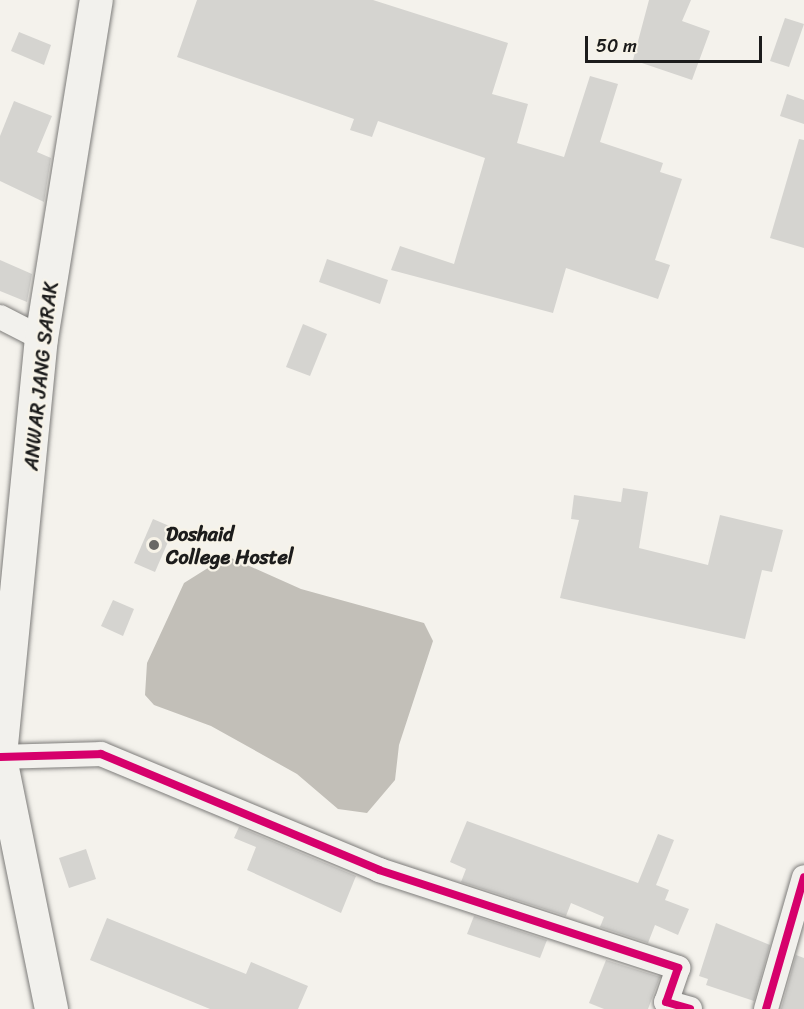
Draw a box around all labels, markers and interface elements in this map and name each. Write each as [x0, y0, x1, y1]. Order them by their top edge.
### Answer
scale bar [588, 24, 765, 62]
text: 50 m [596, 30, 637, 62]
street label: ANWAR JANG SARAK [19, 280, 63, 472]
place label: Doshaid College Hostel [166, 522, 293, 569]
marker: Doshaid College Hostel [147, 538, 161, 552]

